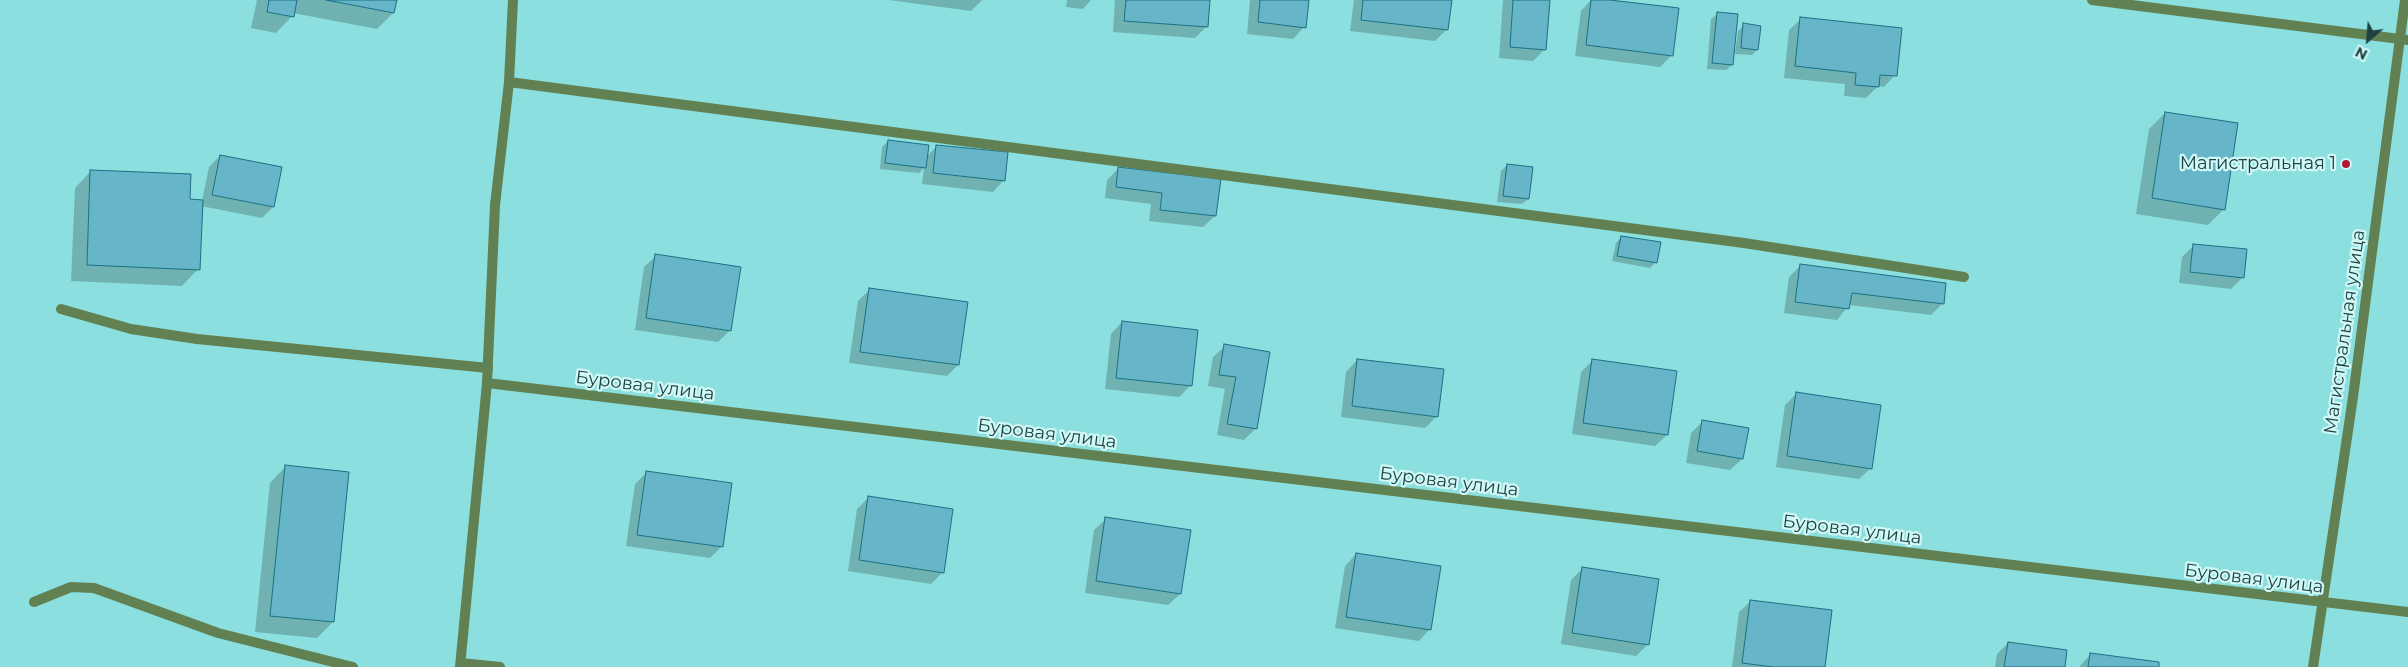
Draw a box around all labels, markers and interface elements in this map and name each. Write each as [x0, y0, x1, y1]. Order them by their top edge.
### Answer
north arrow [2343, 15, 2393, 65]
text: N [2352, 43, 2370, 64]
place label: Магистральная 1 [2180, 153, 2336, 175]
marker: Магистральная 1 [2340, 158, 2352, 170]
street label: Магистральная улица [2320, 229, 2370, 435]
street label: Буровая улица [574, 367, 716, 405]
street label: Буровая улица [976, 415, 1118, 453]
street label: Буровая улица [1378, 463, 1520, 501]
street label: Буровая улица [1781, 511, 1923, 549]
street label: Буровая улица [2183, 560, 2325, 598]

